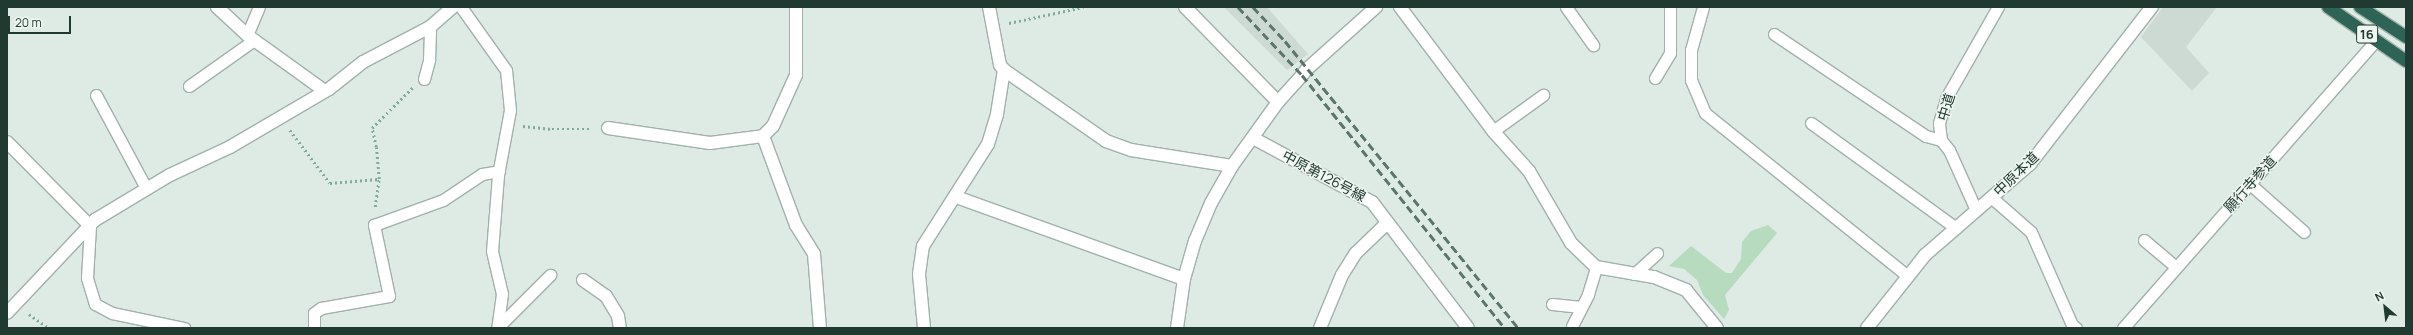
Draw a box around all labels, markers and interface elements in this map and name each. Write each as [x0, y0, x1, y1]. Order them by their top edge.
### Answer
scale bar [10, 8, 73, 34]
text: 20 m [15, 14, 42, 31]
road number: 16 [2356, 23, 2378, 45]
street label: 中道 [1934, 91, 1958, 123]
street label: 中原第126号線 [1279, 147, 1369, 205]
street label: 中原本道 [1990, 149, 2042, 199]
street label: 願行寺参道 [2220, 152, 2280, 216]
north arrow [2365, 287, 2405, 327]
text: N [2372, 287, 2386, 304]

